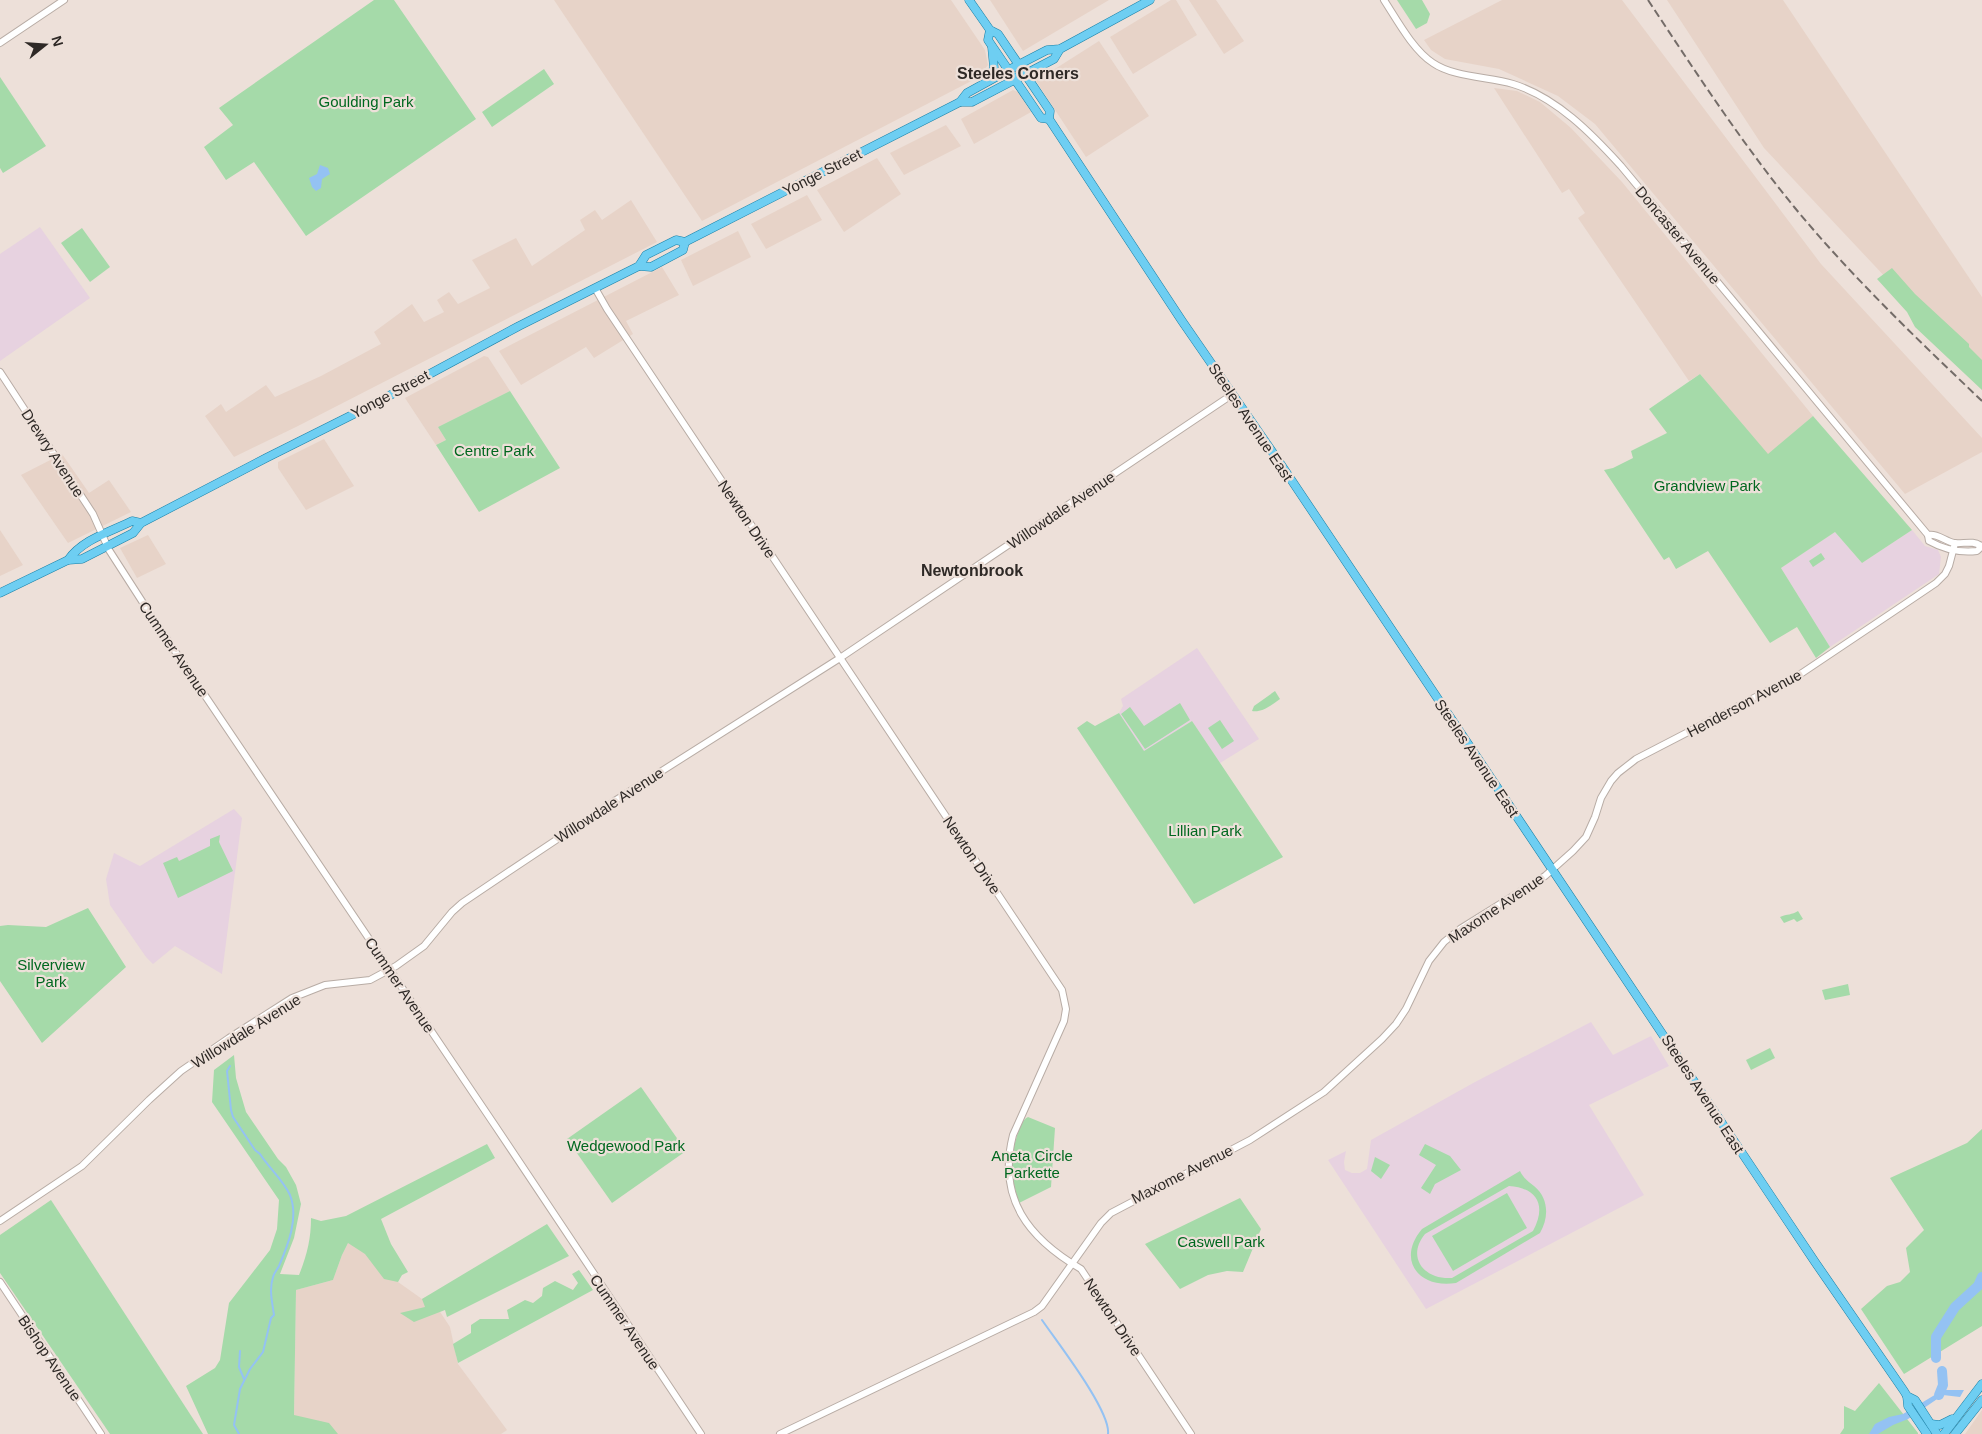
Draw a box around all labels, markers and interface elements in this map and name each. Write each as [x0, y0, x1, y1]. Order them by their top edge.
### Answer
north arrow [20, 20, 70, 70]
text: N [48, 34, 67, 48]
district label: Steeles Corners [957, 65, 1079, 82]
park label: Goulding Park [318, 93, 414, 110]
street label: Yonge Street [780, 144, 865, 199]
street label: Doncaster Avenue [1632, 183, 1724, 287]
street label: Steeles Avenue East [1205, 360, 1297, 485]
street label: Yonge Street [348, 366, 433, 422]
street label: Drewry Avenue [18, 406, 88, 500]
park label: Centre Park [454, 442, 535, 459]
street label: Willowdale Avenue [1004, 468, 1118, 552]
street label: Newton Drive [715, 477, 779, 561]
park label: Grandview Park [1654, 477, 1761, 494]
district label: Newtonbrook [921, 562, 1023, 579]
street label: Cummer Avenue [136, 598, 212, 700]
street label: Henderson Avenue [1684, 666, 1804, 740]
street label: Steeles Avenue East [1431, 696, 1523, 821]
street label: Willowdale Avenue [552, 764, 666, 846]
street label: Newton Drive [940, 813, 1004, 897]
park label: Lillian Park [1168, 822, 1242, 839]
street label: Maxome Avenue [1445, 870, 1547, 946]
street label: Cummer Avenue [362, 934, 438, 1036]
park label: Silverview Park [17, 956, 85, 990]
street label: Willowdale Avenue [188, 991, 304, 1071]
street label: Steeles Avenue East [1658, 1031, 1748, 1157]
park label: Wedgewood Park [567, 1137, 686, 1154]
street label: Maxome Avenue [1128, 1141, 1236, 1207]
park label: Aneta Circle Parkette [991, 1147, 1073, 1181]
park label: Caswell Park [1177, 1233, 1265, 1250]
street label: Cummer Avenue [587, 1271, 663, 1373]
street label: Newton Drive [1081, 1275, 1145, 1359]
street label: Bishop Avenue [15, 1312, 85, 1404]

